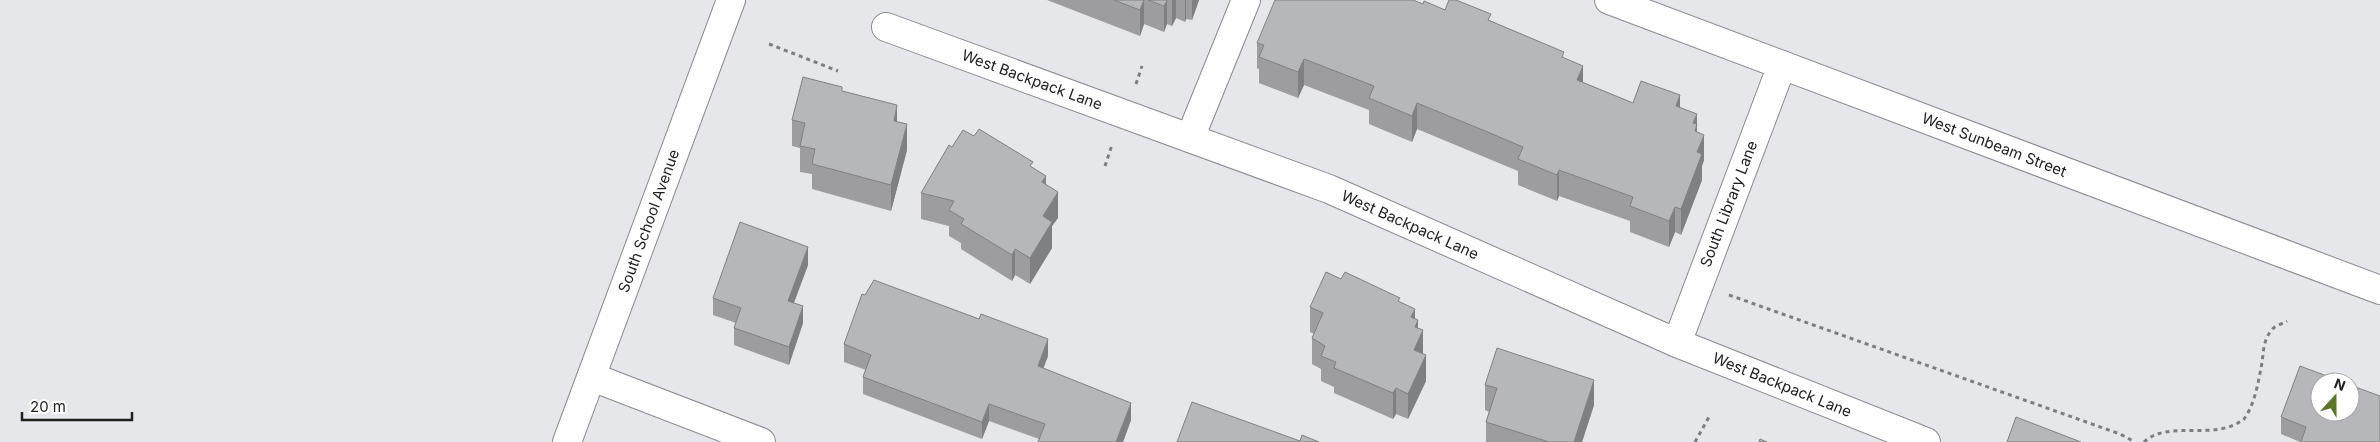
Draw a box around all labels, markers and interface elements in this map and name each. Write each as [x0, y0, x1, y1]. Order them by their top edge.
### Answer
street label: West Backpack Lane [959, 45, 1105, 114]
street label: West Sunbeam Street [1919, 108, 2069, 181]
street label: South Library Lane [1696, 138, 1761, 270]
street label: South School Avenue [614, 147, 683, 295]
street label: West Backpack Lane [1339, 186, 1482, 263]
street label: West Backpack Lane [1710, 348, 1854, 421]
north arrow [2310, 372, 2360, 422]
text: N [2332, 375, 2348, 394]
scale bar [22, 390, 132, 422]
text: 20 m [30, 397, 66, 416]

